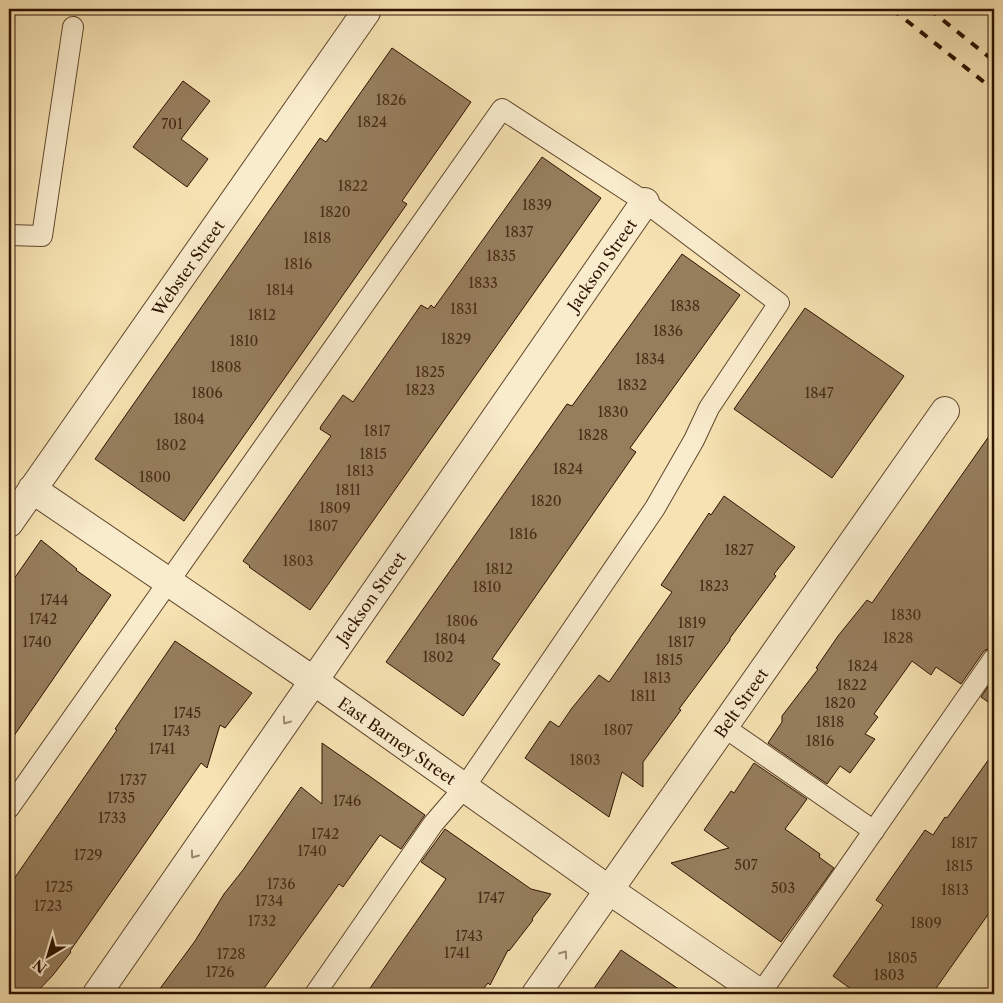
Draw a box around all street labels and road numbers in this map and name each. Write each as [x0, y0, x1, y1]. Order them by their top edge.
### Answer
street label: Jackson Street [561, 215, 641, 317]
street label: Webster Street [147, 216, 229, 321]
street label: Jackson Street [330, 548, 410, 650]
street label: Belt Street [710, 664, 772, 742]
street label: East Barney Street [334, 693, 460, 789]

